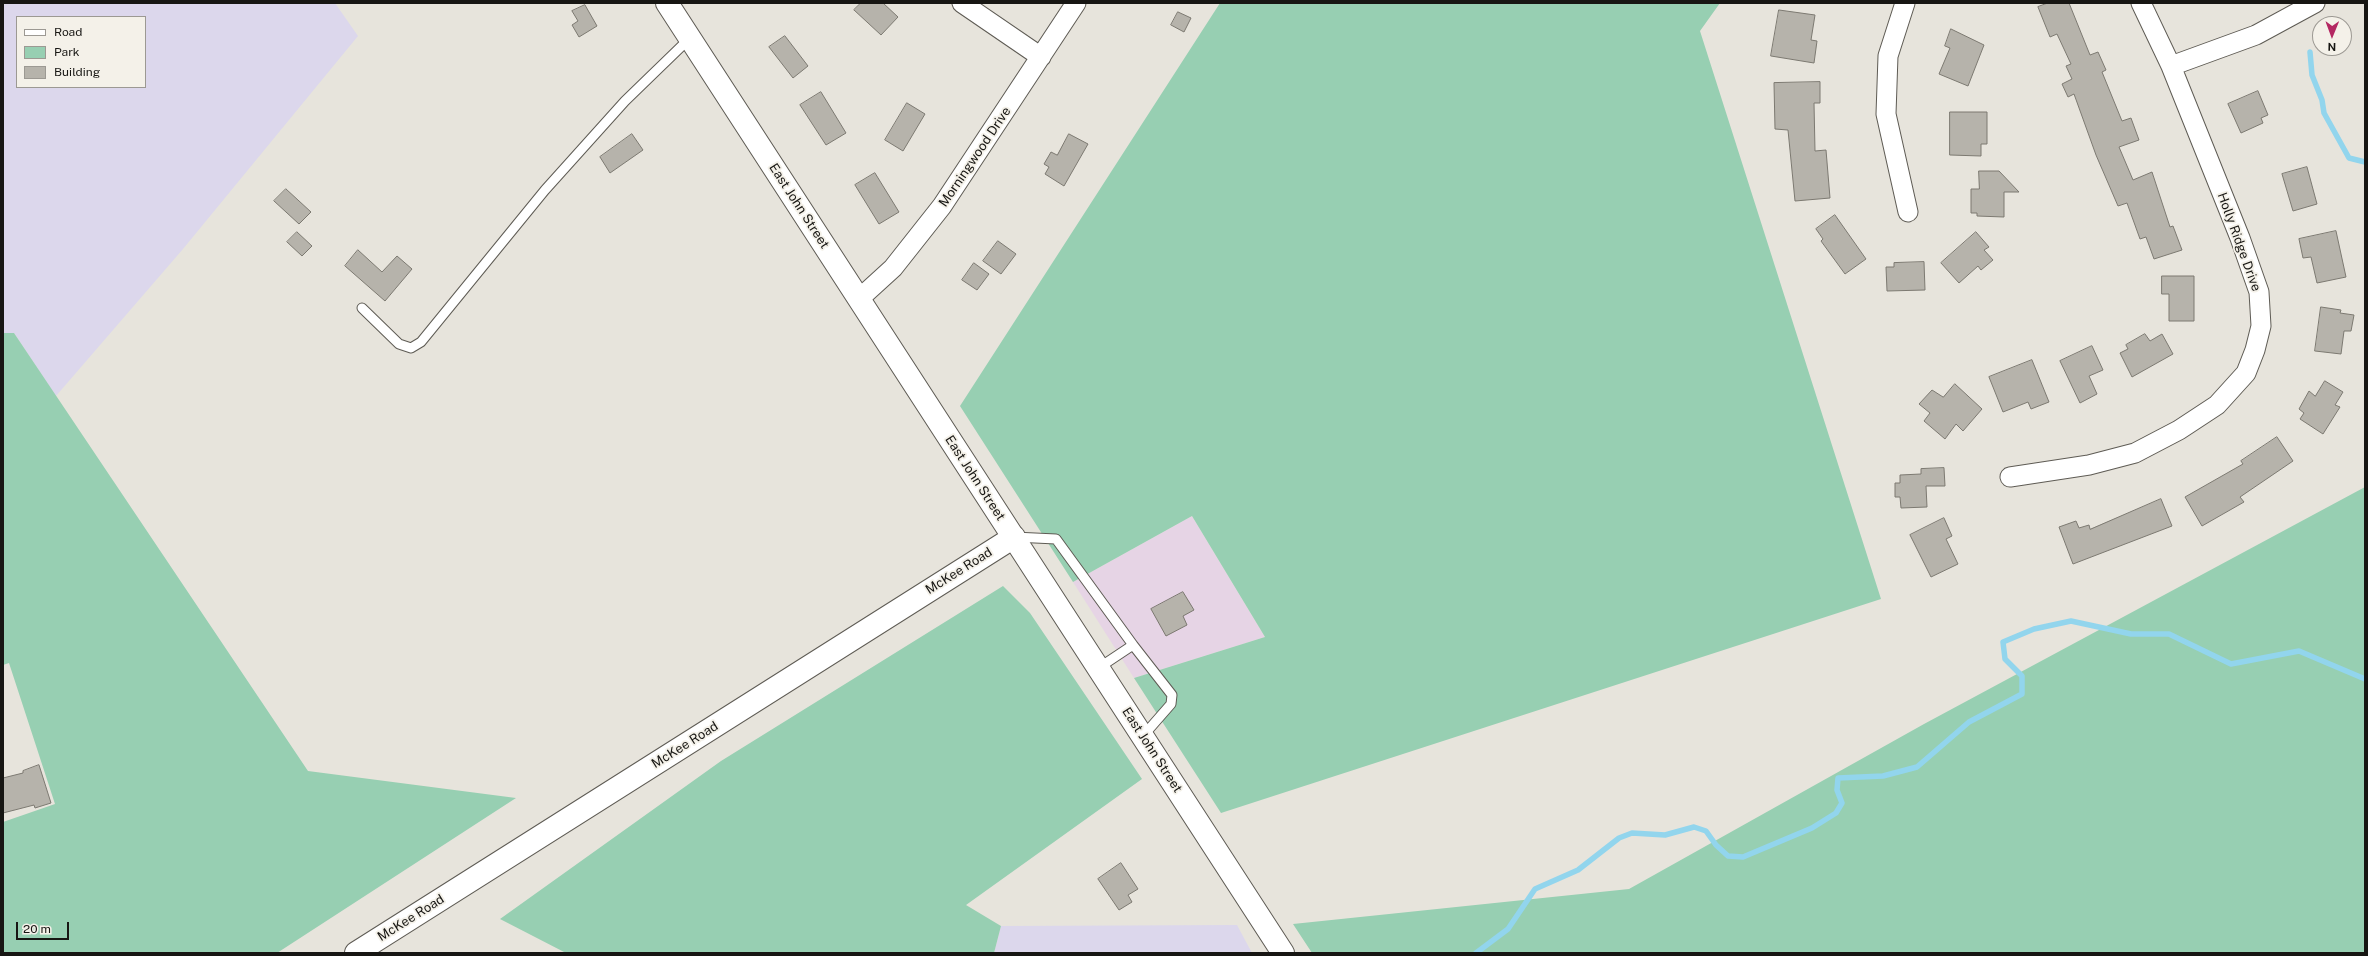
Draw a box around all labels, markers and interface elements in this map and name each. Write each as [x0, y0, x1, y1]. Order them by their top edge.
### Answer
legend [16, 16, 146, 88]
north arrow [2312, 16, 2352, 56]
text: Road [54, 25, 82, 39]
text: N [2327, 41, 2336, 53]
text: Park [54, 45, 80, 59]
text: Building [54, 65, 100, 79]
street label: Morningwood Drive [936, 104, 1014, 210]
street label: East John Street [766, 161, 832, 251]
street label: Holly Ridge Drive [2214, 191, 2264, 293]
street label: East John Street [942, 433, 1008, 523]
street label: McKee Road [923, 544, 995, 598]
street label: East John Street [1119, 705, 1185, 795]
street label: McKee Road [649, 718, 721, 772]
street label: McKee Road [375, 891, 447, 945]
scale bar [18, 914, 71, 940]
text: 20 m [23, 922, 51, 936]

